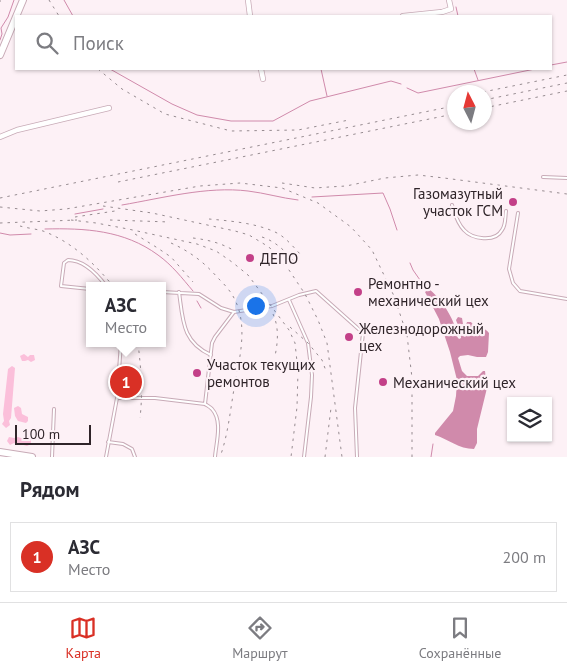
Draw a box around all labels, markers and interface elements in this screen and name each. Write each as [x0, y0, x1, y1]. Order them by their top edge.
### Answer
search box [15, 15, 552, 70]
icon: search [33, 29, 61, 57]
text: Поиск [73, 31, 124, 55]
north arrow [447, 85, 492, 130]
place label: Газомазутный участок ГСМ [413, 184, 503, 220]
marker: Газомазутный участок ГСМ [507, 196, 519, 208]
place label: ДЕПО [260, 249, 298, 268]
marker: ДЕПО [244, 252, 256, 264]
place label: Ремонтно - механический цех [368, 274, 489, 310]
popup [86, 282, 166, 347]
marker: Ремонтно - механический цех [352, 286, 364, 298]
text: АЗС [105, 293, 137, 317]
your location [243, 293, 269, 319]
text: Место [105, 317, 147, 337]
place label: Железнодорожный цех [358, 319, 484, 355]
marker: Железнодорожный цех [343, 331, 355, 343]
place label: Участок текущих ремонтов [207, 355, 316, 391]
pin: 1 [110, 363, 142, 401]
marker: Участок текущих ремонтов [191, 367, 203, 379]
place label: Механический цех [393, 373, 516, 392]
marker: Механический цех [377, 376, 389, 388]
map controls [507, 397, 552, 442]
button: layers [507, 397, 552, 442]
scale bar [15, 422, 91, 445]
text: 100 m [22, 425, 60, 443]
text: Рядом [20, 476, 79, 503]
text: АЗС [68, 535, 100, 559]
text: 1 [32, 547, 42, 567]
text: 200 m [503, 547, 546, 567]
text: Место [68, 559, 110, 579]
tab: Карта [66, 614, 101, 662]
tab: Маршрут [232, 614, 288, 662]
tab: Сохранённые [419, 614, 501, 662]

